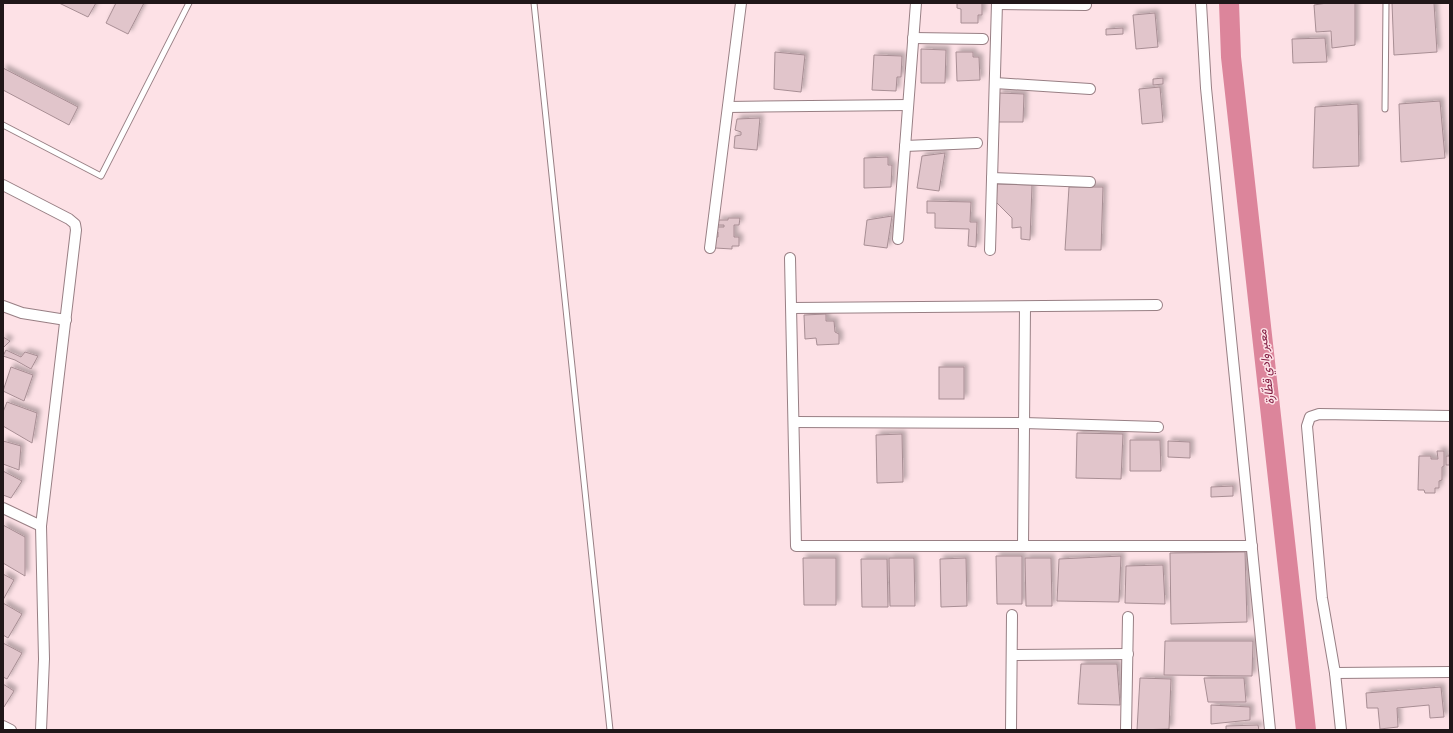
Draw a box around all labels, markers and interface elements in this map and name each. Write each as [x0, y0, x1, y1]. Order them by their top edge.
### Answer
water label: معبر وادي قطّارة [1255, 328, 1280, 405]

